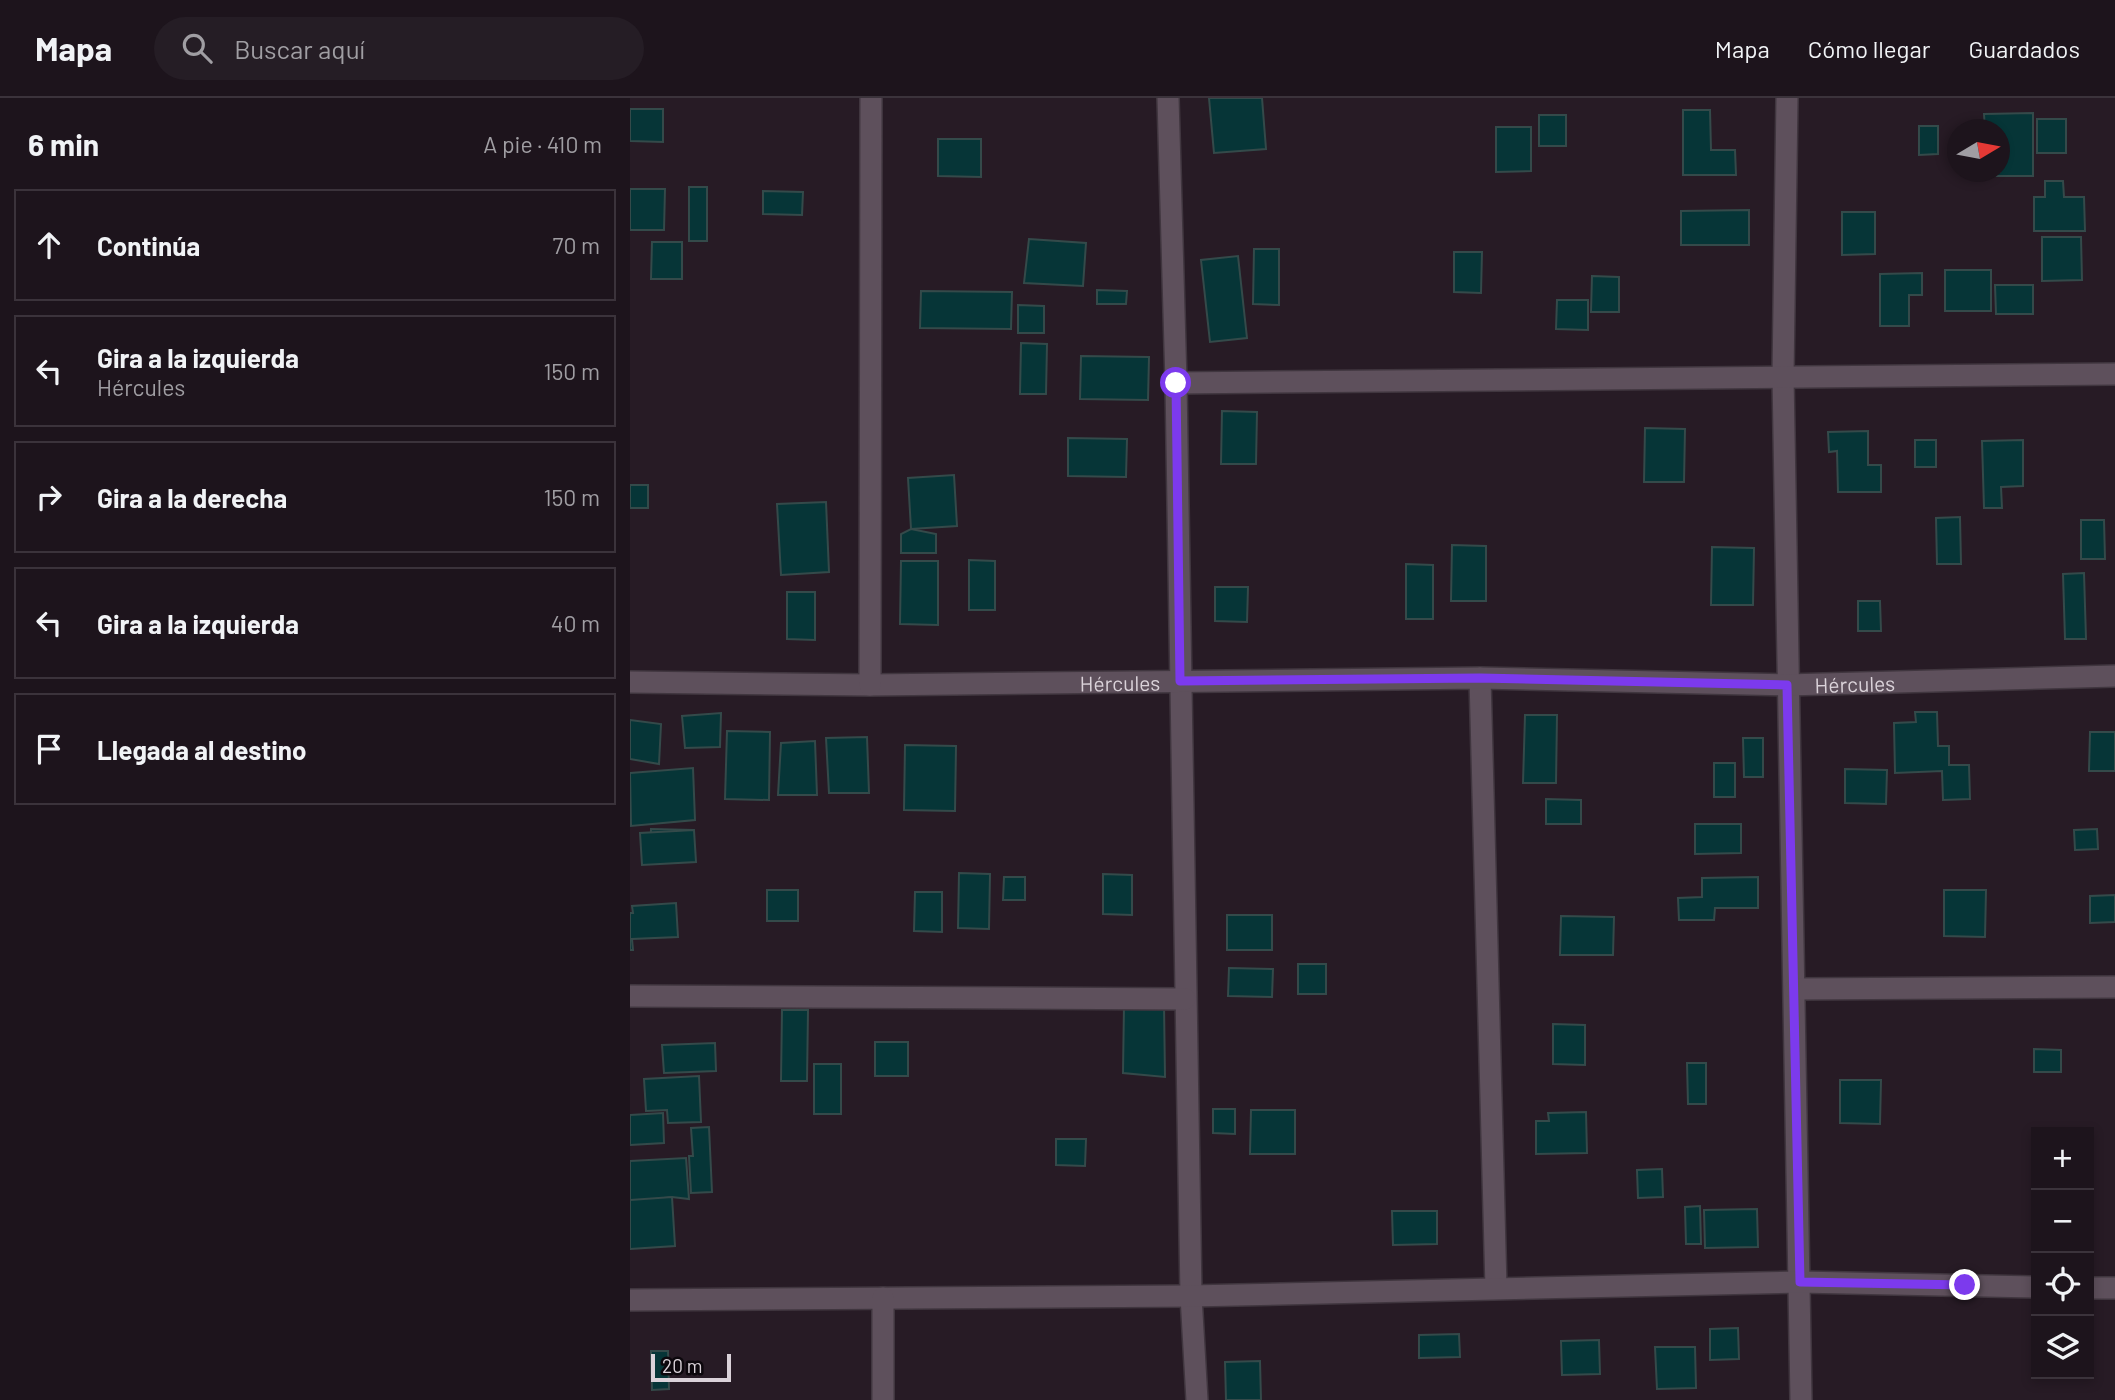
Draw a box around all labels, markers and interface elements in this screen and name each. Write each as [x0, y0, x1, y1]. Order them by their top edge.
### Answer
search box [154, 17, 644, 80]
text: Mapa [35, 28, 112, 68]
icon: search [178, 29, 216, 67]
text: Buscar aquí [234, 33, 365, 64]
text: Mapa [1715, 34, 1770, 63]
text: Cómo llegar [1808, 34, 1930, 63]
text: Guardados [1968, 34, 2080, 63]
north arrow [1947, 119, 2010, 182]
text: 6 min [28, 126, 99, 162]
text: A pie · 410 m [483, 130, 602, 158]
icon: ahead [30, 226, 68, 264]
text: Continúa [97, 230, 200, 261]
text: 70 m [553, 231, 600, 259]
text: Gira a la izquierda [97, 342, 299, 373]
icon: left [30, 352, 68, 390]
text: 150 m [544, 357, 600, 385]
route start [1160, 367, 1191, 398]
text: Hércules [97, 373, 185, 401]
icon: right [30, 478, 68, 516]
text: Gira a la derecha [97, 482, 287, 513]
text: 150 m [544, 483, 600, 511]
icon: left [30, 604, 68, 642]
text: Gira a la izquierda [97, 608, 299, 639]
text: 40 m [551, 609, 600, 637]
street label: Hércules [1080, 669, 1160, 695]
street label: Hércules [1814, 670, 1895, 697]
icon: arrive [30, 730, 68, 768]
text: Llegada al destino [97, 734, 306, 765]
map controls [2031, 1127, 2094, 1379]
button: + [2031, 1127, 2094, 1190]
button: − [2031, 1190, 2094, 1253]
button: locate [2031, 1253, 2094, 1316]
route end [1949, 1269, 1980, 1300]
button: layers [2031, 1316, 2094, 1379]
scale bar [651, 1351, 732, 1383]
text: 20 m [662, 1354, 702, 1377]

